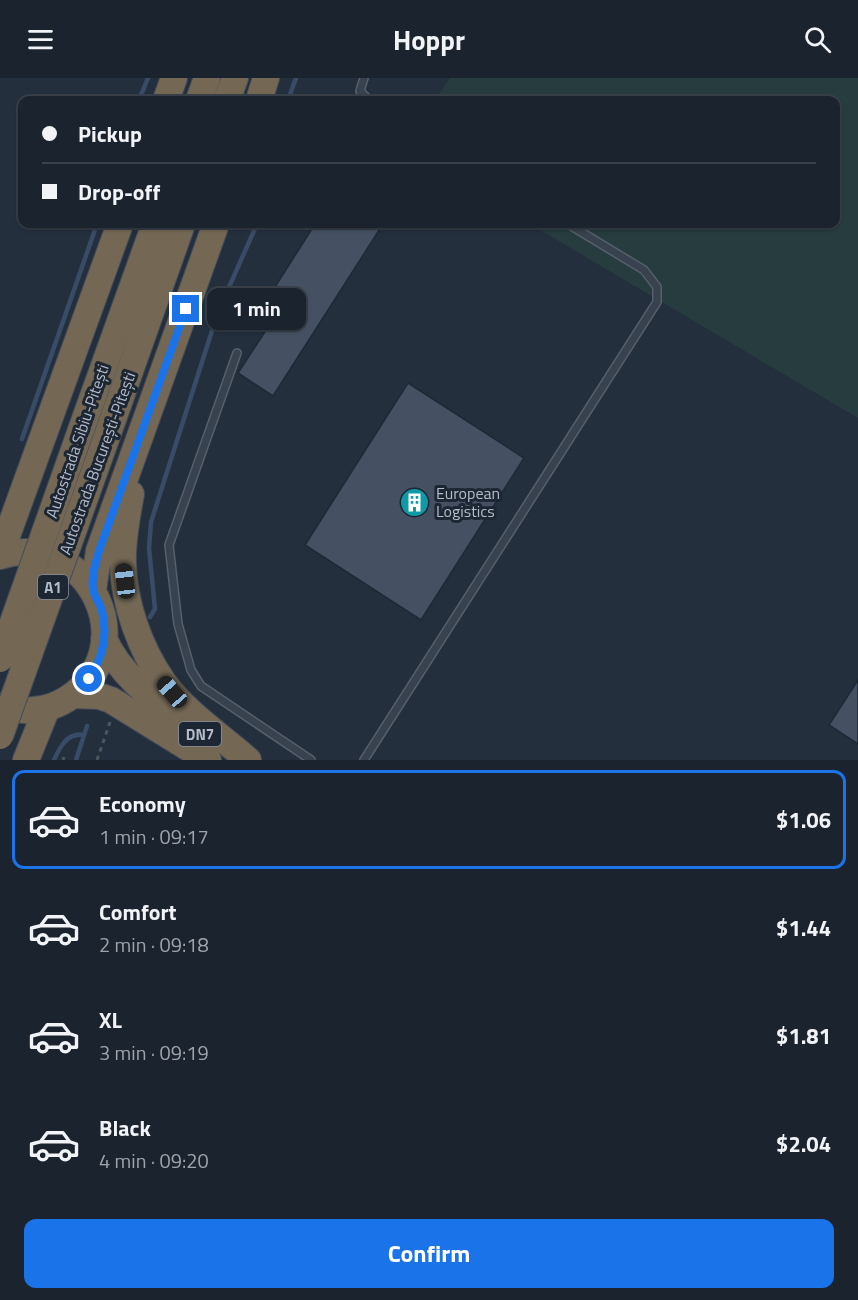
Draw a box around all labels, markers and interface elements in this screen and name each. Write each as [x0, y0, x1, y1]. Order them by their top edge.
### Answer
text: Hoppr [393, 19, 465, 60]
icon: menu [24, 23, 57, 56]
icon: search [801, 23, 834, 56]
text: Pickup [78, 117, 142, 151]
text: Drop-off [78, 175, 160, 209]
callout: 1 min [207, 288, 306, 330]
text: 1 min [232, 293, 281, 324]
route end [172, 295, 199, 322]
street label: Autostrada Sibiu-Pitești [39, 361, 115, 521]
street label: Autostrada București-Pitești [53, 368, 141, 558]
place label: European Logistics [436, 481, 500, 523]
building icon: European Logistics [399, 486, 431, 518]
car [114, 562, 136, 600]
road number: A1 [38, 575, 68, 599]
route start [75, 665, 102, 692]
car [153, 673, 191, 711]
road number: DN7 [179, 722, 221, 746]
text: Economy [99, 787, 186, 821]
icon: car [27, 793, 81, 847]
text: $1.06 [776, 803, 831, 837]
text: 1 min · 09:17 [99, 821, 209, 852]
text: Comfort [99, 895, 177, 929]
icon: car [27, 901, 81, 955]
text: $1.44 [776, 911, 831, 945]
text: 2 min · 09:18 [99, 929, 209, 960]
text: XL [99, 1003, 122, 1037]
icon: car [27, 1009, 81, 1063]
text: $1.81 [776, 1019, 831, 1053]
text: 3 min · 09:19 [99, 1037, 209, 1068]
text: Black [99, 1111, 151, 1145]
icon: car [27, 1117, 81, 1171]
text: $2.04 [776, 1127, 831, 1161]
text: 4 min · 09:20 [99, 1145, 209, 1176]
button: Confirm [24, 1219, 834, 1288]

